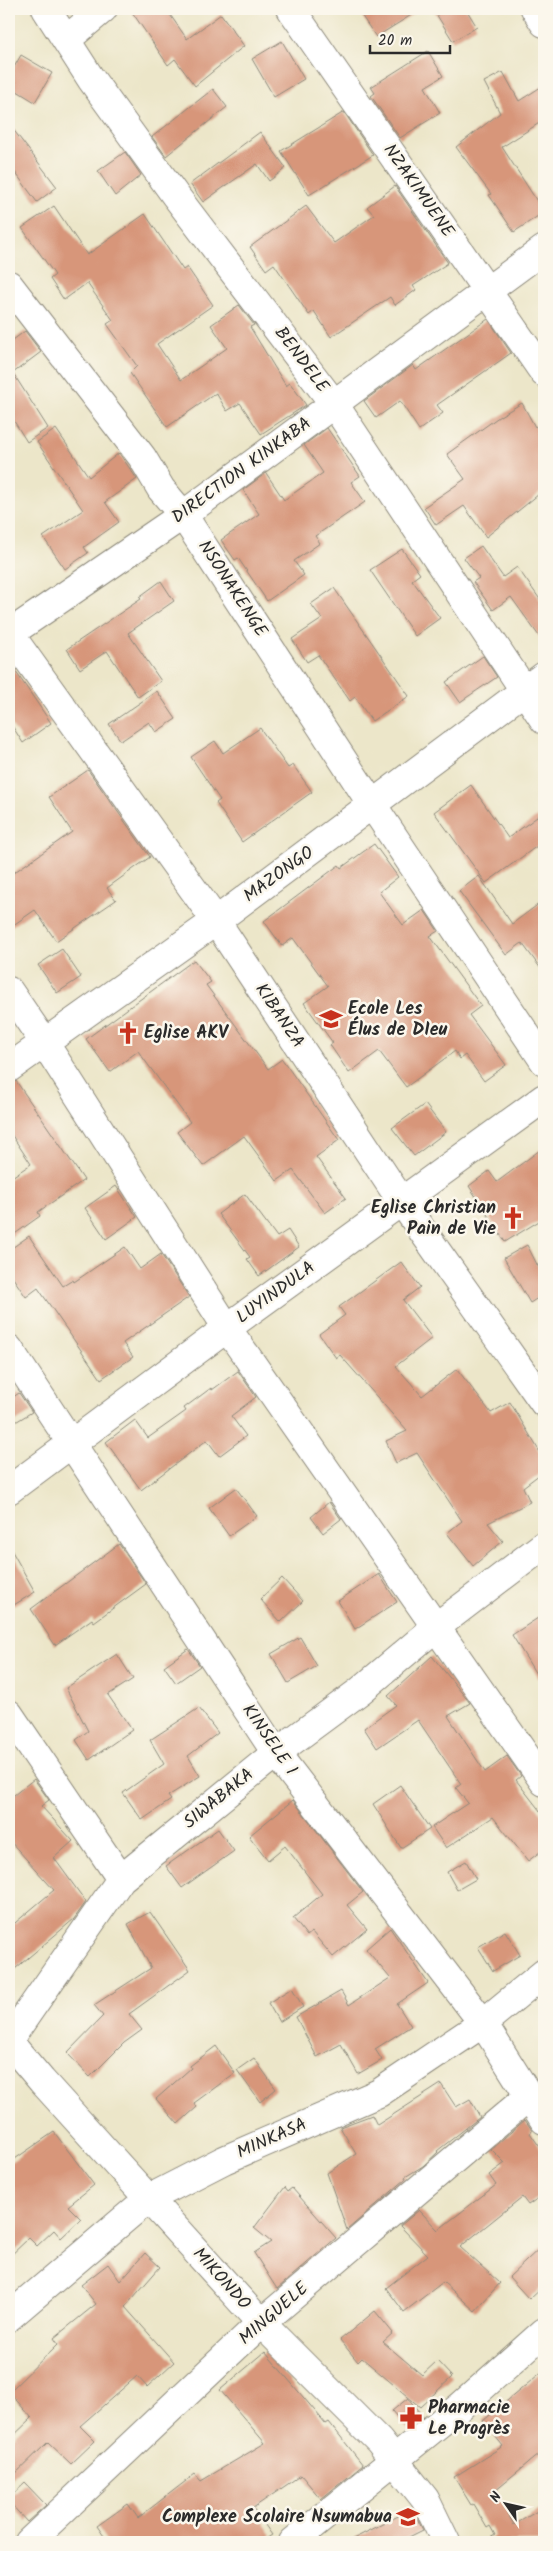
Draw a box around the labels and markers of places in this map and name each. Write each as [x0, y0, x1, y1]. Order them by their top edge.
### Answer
place label: Ecole Les Élus de DIeu [348, 995, 448, 1045]
school or university icon: Ecole Les Élus de DIeu [318, 1006, 344, 1032]
place label: Eglise AKV [144, 1019, 229, 1048]
church icon: Eglise AKV [115, 1020, 141, 1046]
place label: Eglise Christian Pain de Vie [371, 1194, 496, 1244]
church icon: Eglise Christian Pain de Vie [500, 1205, 526, 1231]
place label: Pharmacie Le Progrès [428, 2394, 510, 2444]
pharmacy icon: Pharmacie Le Progrès [398, 2405, 424, 2431]
place label: Complexe Scolaire Nsumabua [162, 2503, 392, 2532]
school or university icon: Complexe Scolaire Nsumabua [395, 2504, 421, 2530]

